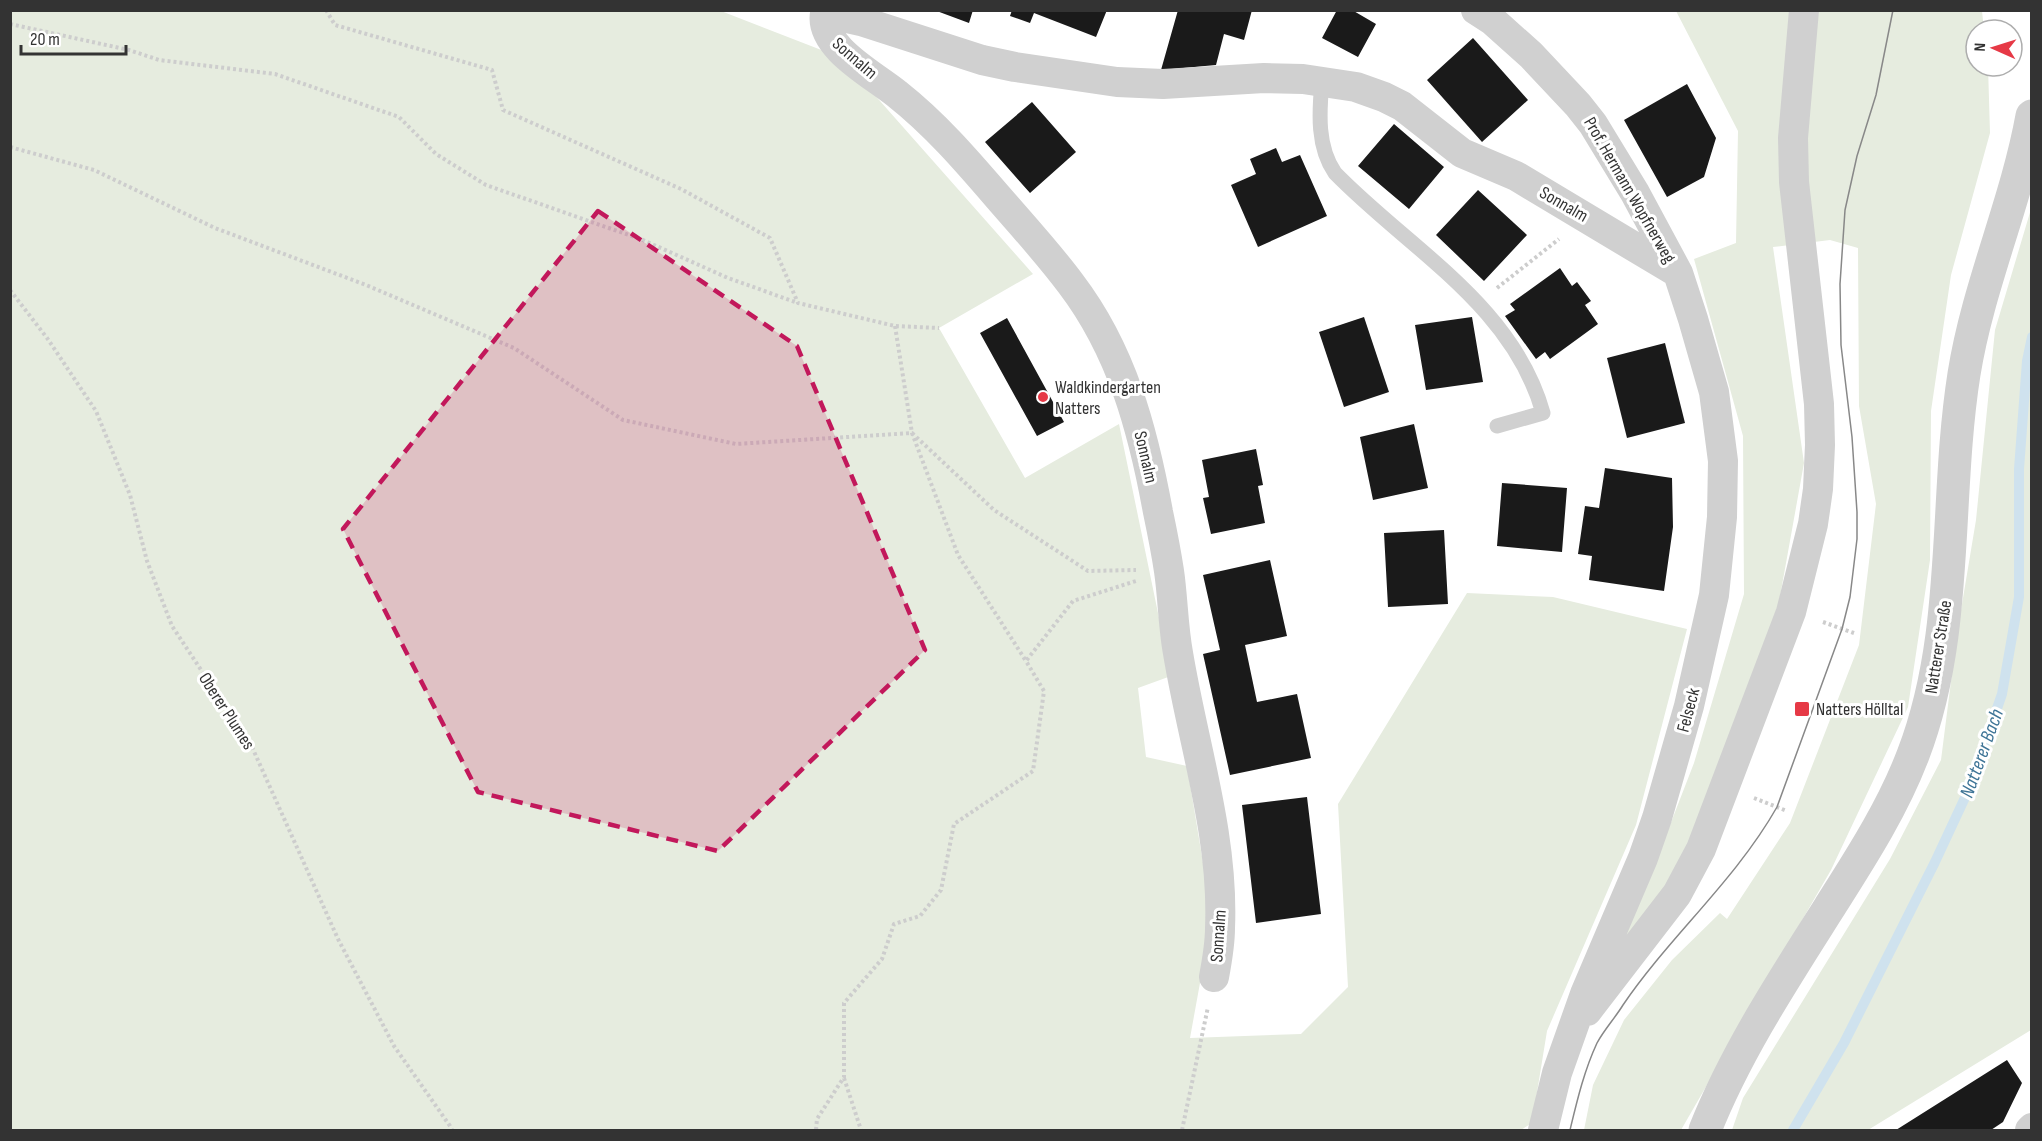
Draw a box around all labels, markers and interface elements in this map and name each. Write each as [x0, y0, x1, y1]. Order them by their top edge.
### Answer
scale bar [21, 18, 126, 56]
north arrow [1964, 18, 2024, 78]
text: 20 m [30, 29, 60, 50]
street label: Sonnalm [828, 33, 881, 83]
text: N [1971, 43, 1990, 52]
street label: Prof. Hermann Wopfnerweg [1579, 114, 1680, 267]
street label: Sonnalm [1536, 182, 1592, 227]
place label: Waldkindergarten Natters [1055, 377, 1161, 419]
marker: Waldkindergarten Natters [1036, 390, 1050, 404]
street label: Sonnalm [1129, 429, 1162, 485]
street label: Natterer Straße [1921, 599, 1956, 695]
street label: Oberer Plumes [194, 669, 259, 754]
street label: Felseck [1673, 686, 1704, 735]
place label: Natters Hölltal [1816, 699, 1903, 720]
marker: Natters Hölltal [1793, 700, 1811, 718]
water label: Natterer Bach [1955, 706, 2009, 801]
street label: Sonnalm [1206, 909, 1231, 963]

